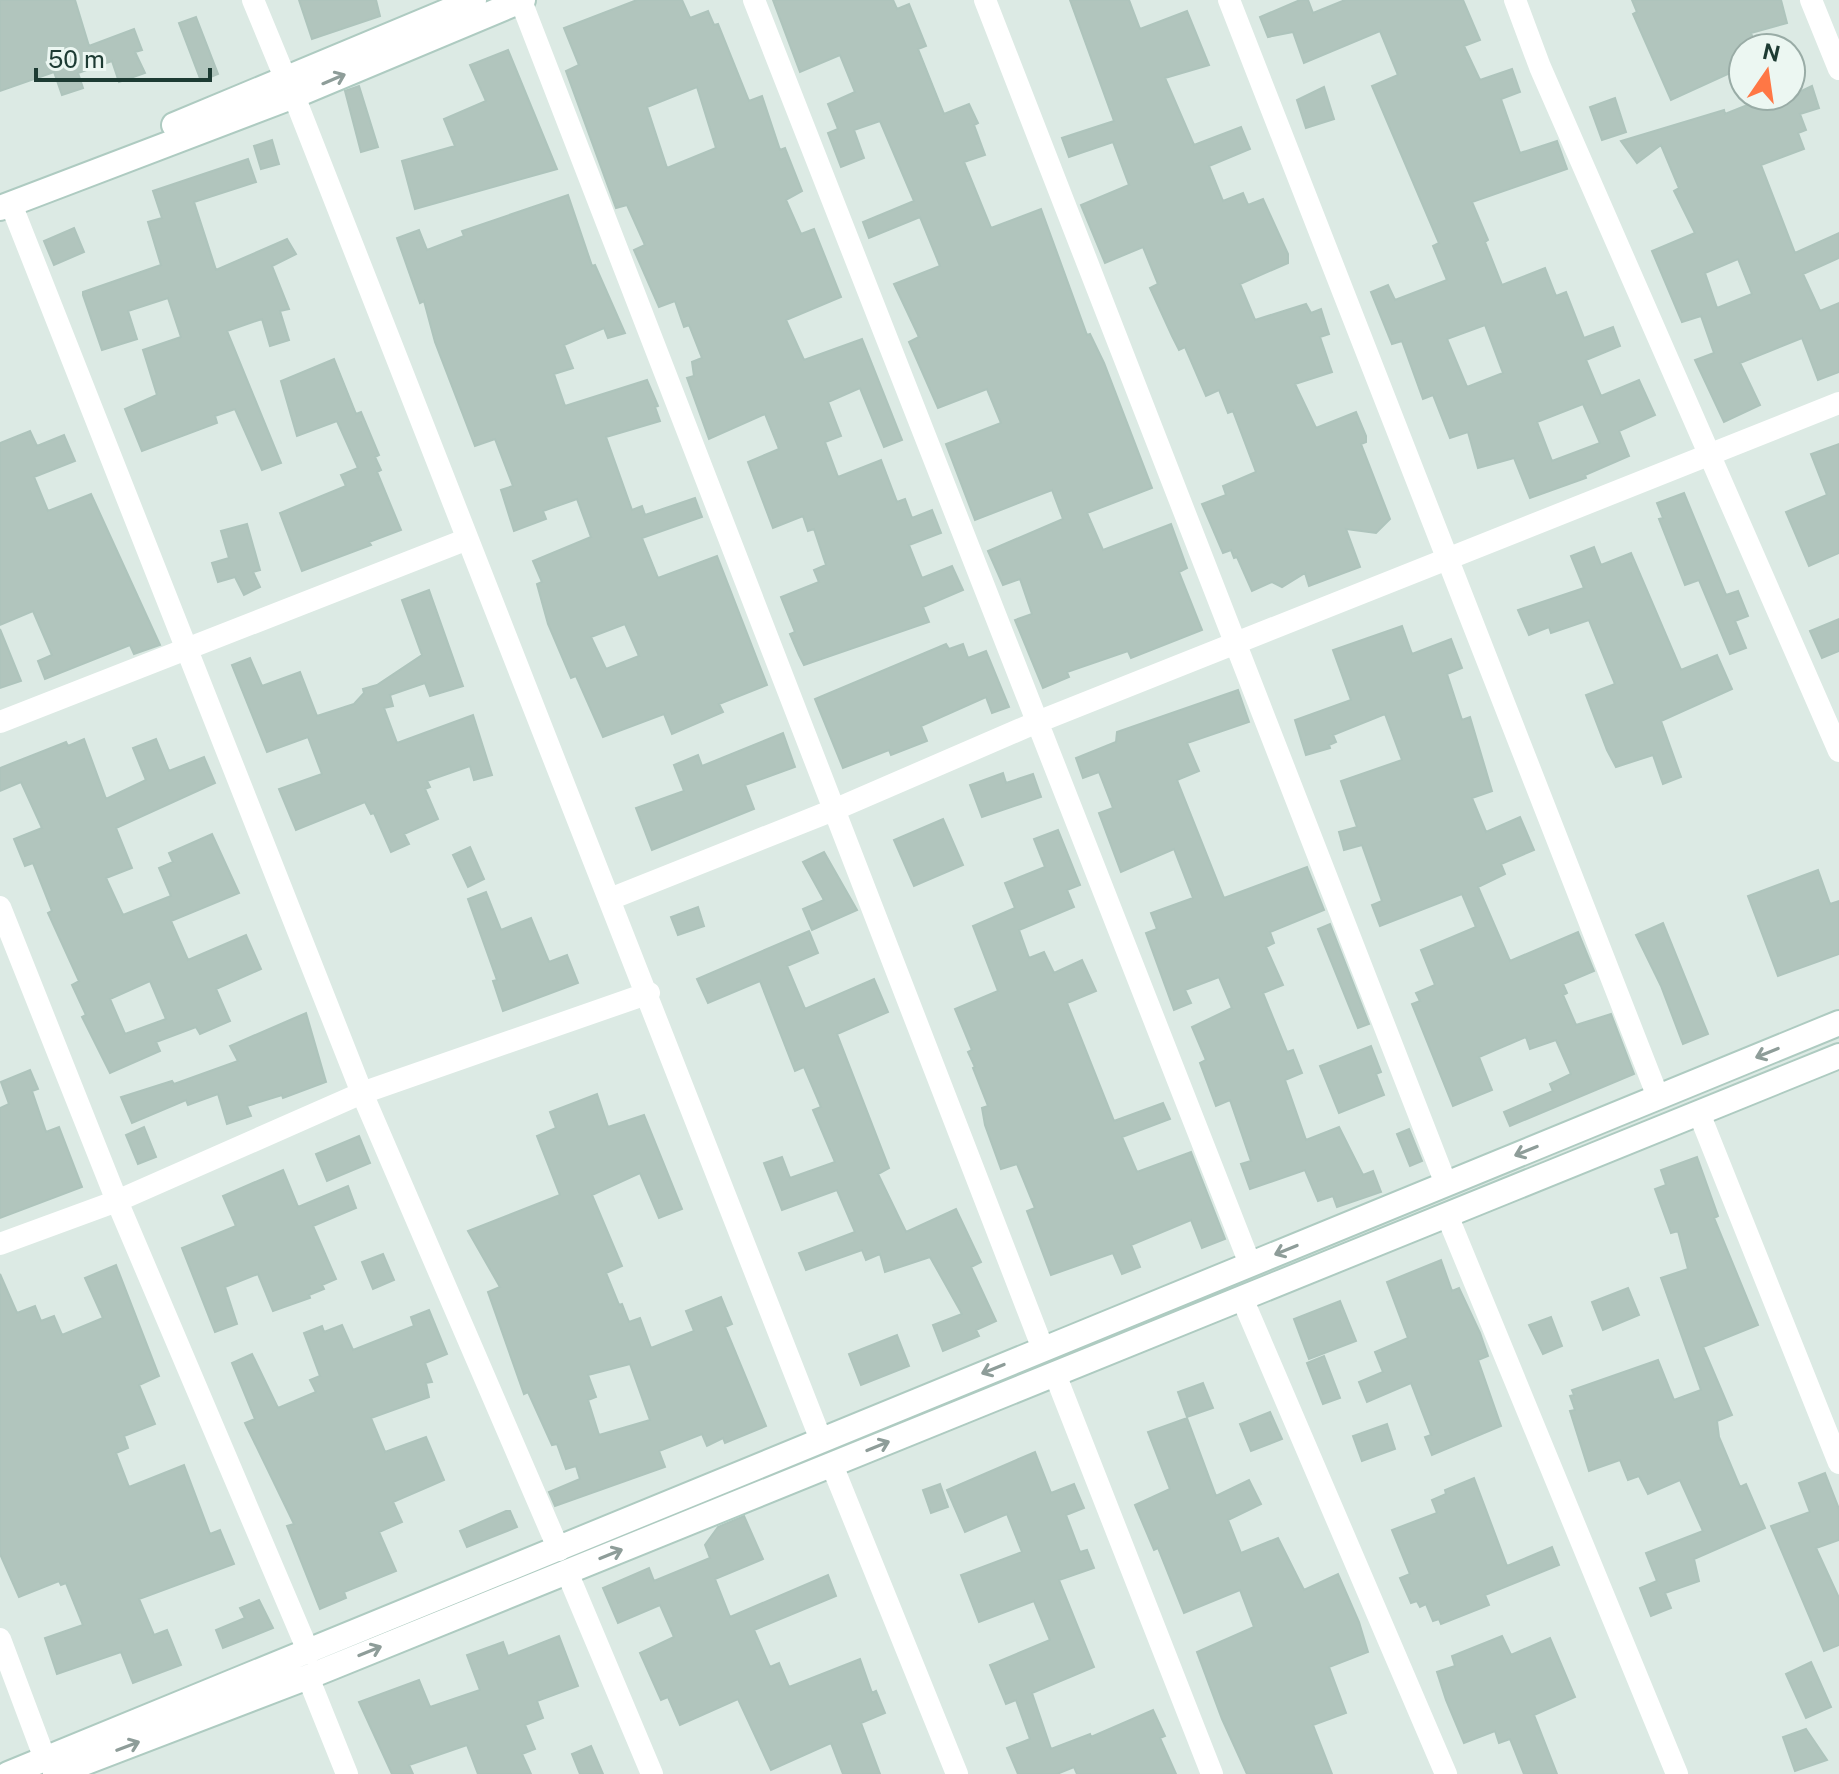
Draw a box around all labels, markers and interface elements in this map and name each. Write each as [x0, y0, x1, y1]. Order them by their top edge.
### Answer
scale bar [36, 32, 210, 82]
north arrow [1727, 32, 1807, 112]
text: N [1760, 38, 1783, 67]
text: 50 m [48, 45, 105, 73]
one-way arrow [321, 71, 346, 86]
one-way arrow [1755, 1046, 1780, 1061]
one-way arrow [1514, 1145, 1539, 1159]
one-way arrow [1274, 1243, 1299, 1258]
one-way arrow [981, 1363, 1006, 1378]
one-way arrow [865, 1437, 890, 1452]
one-way arrow [598, 1546, 623, 1560]
one-way arrow [357, 1643, 382, 1658]
one-way arrow [115, 1738, 140, 1752]

